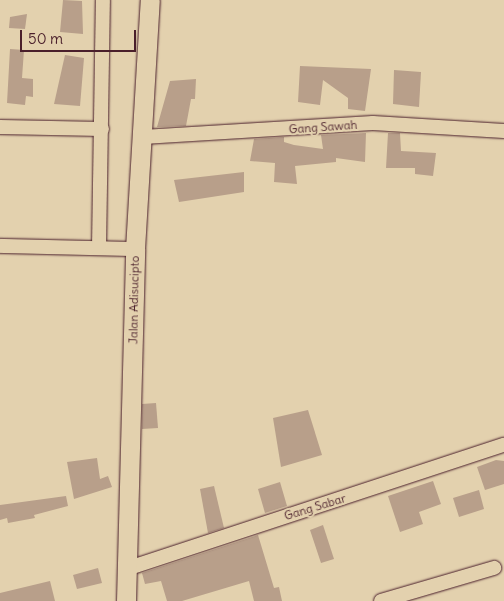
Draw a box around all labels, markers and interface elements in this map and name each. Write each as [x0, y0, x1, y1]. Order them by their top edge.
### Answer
scale bar [22, 20, 139, 52]
text: 50 m [28, 29, 63, 48]
street label: Gang Sawah [288, 117, 358, 137]
street label: Jalan Adisucipto [126, 256, 142, 344]
street label: Gang Sabar [282, 491, 348, 523]

